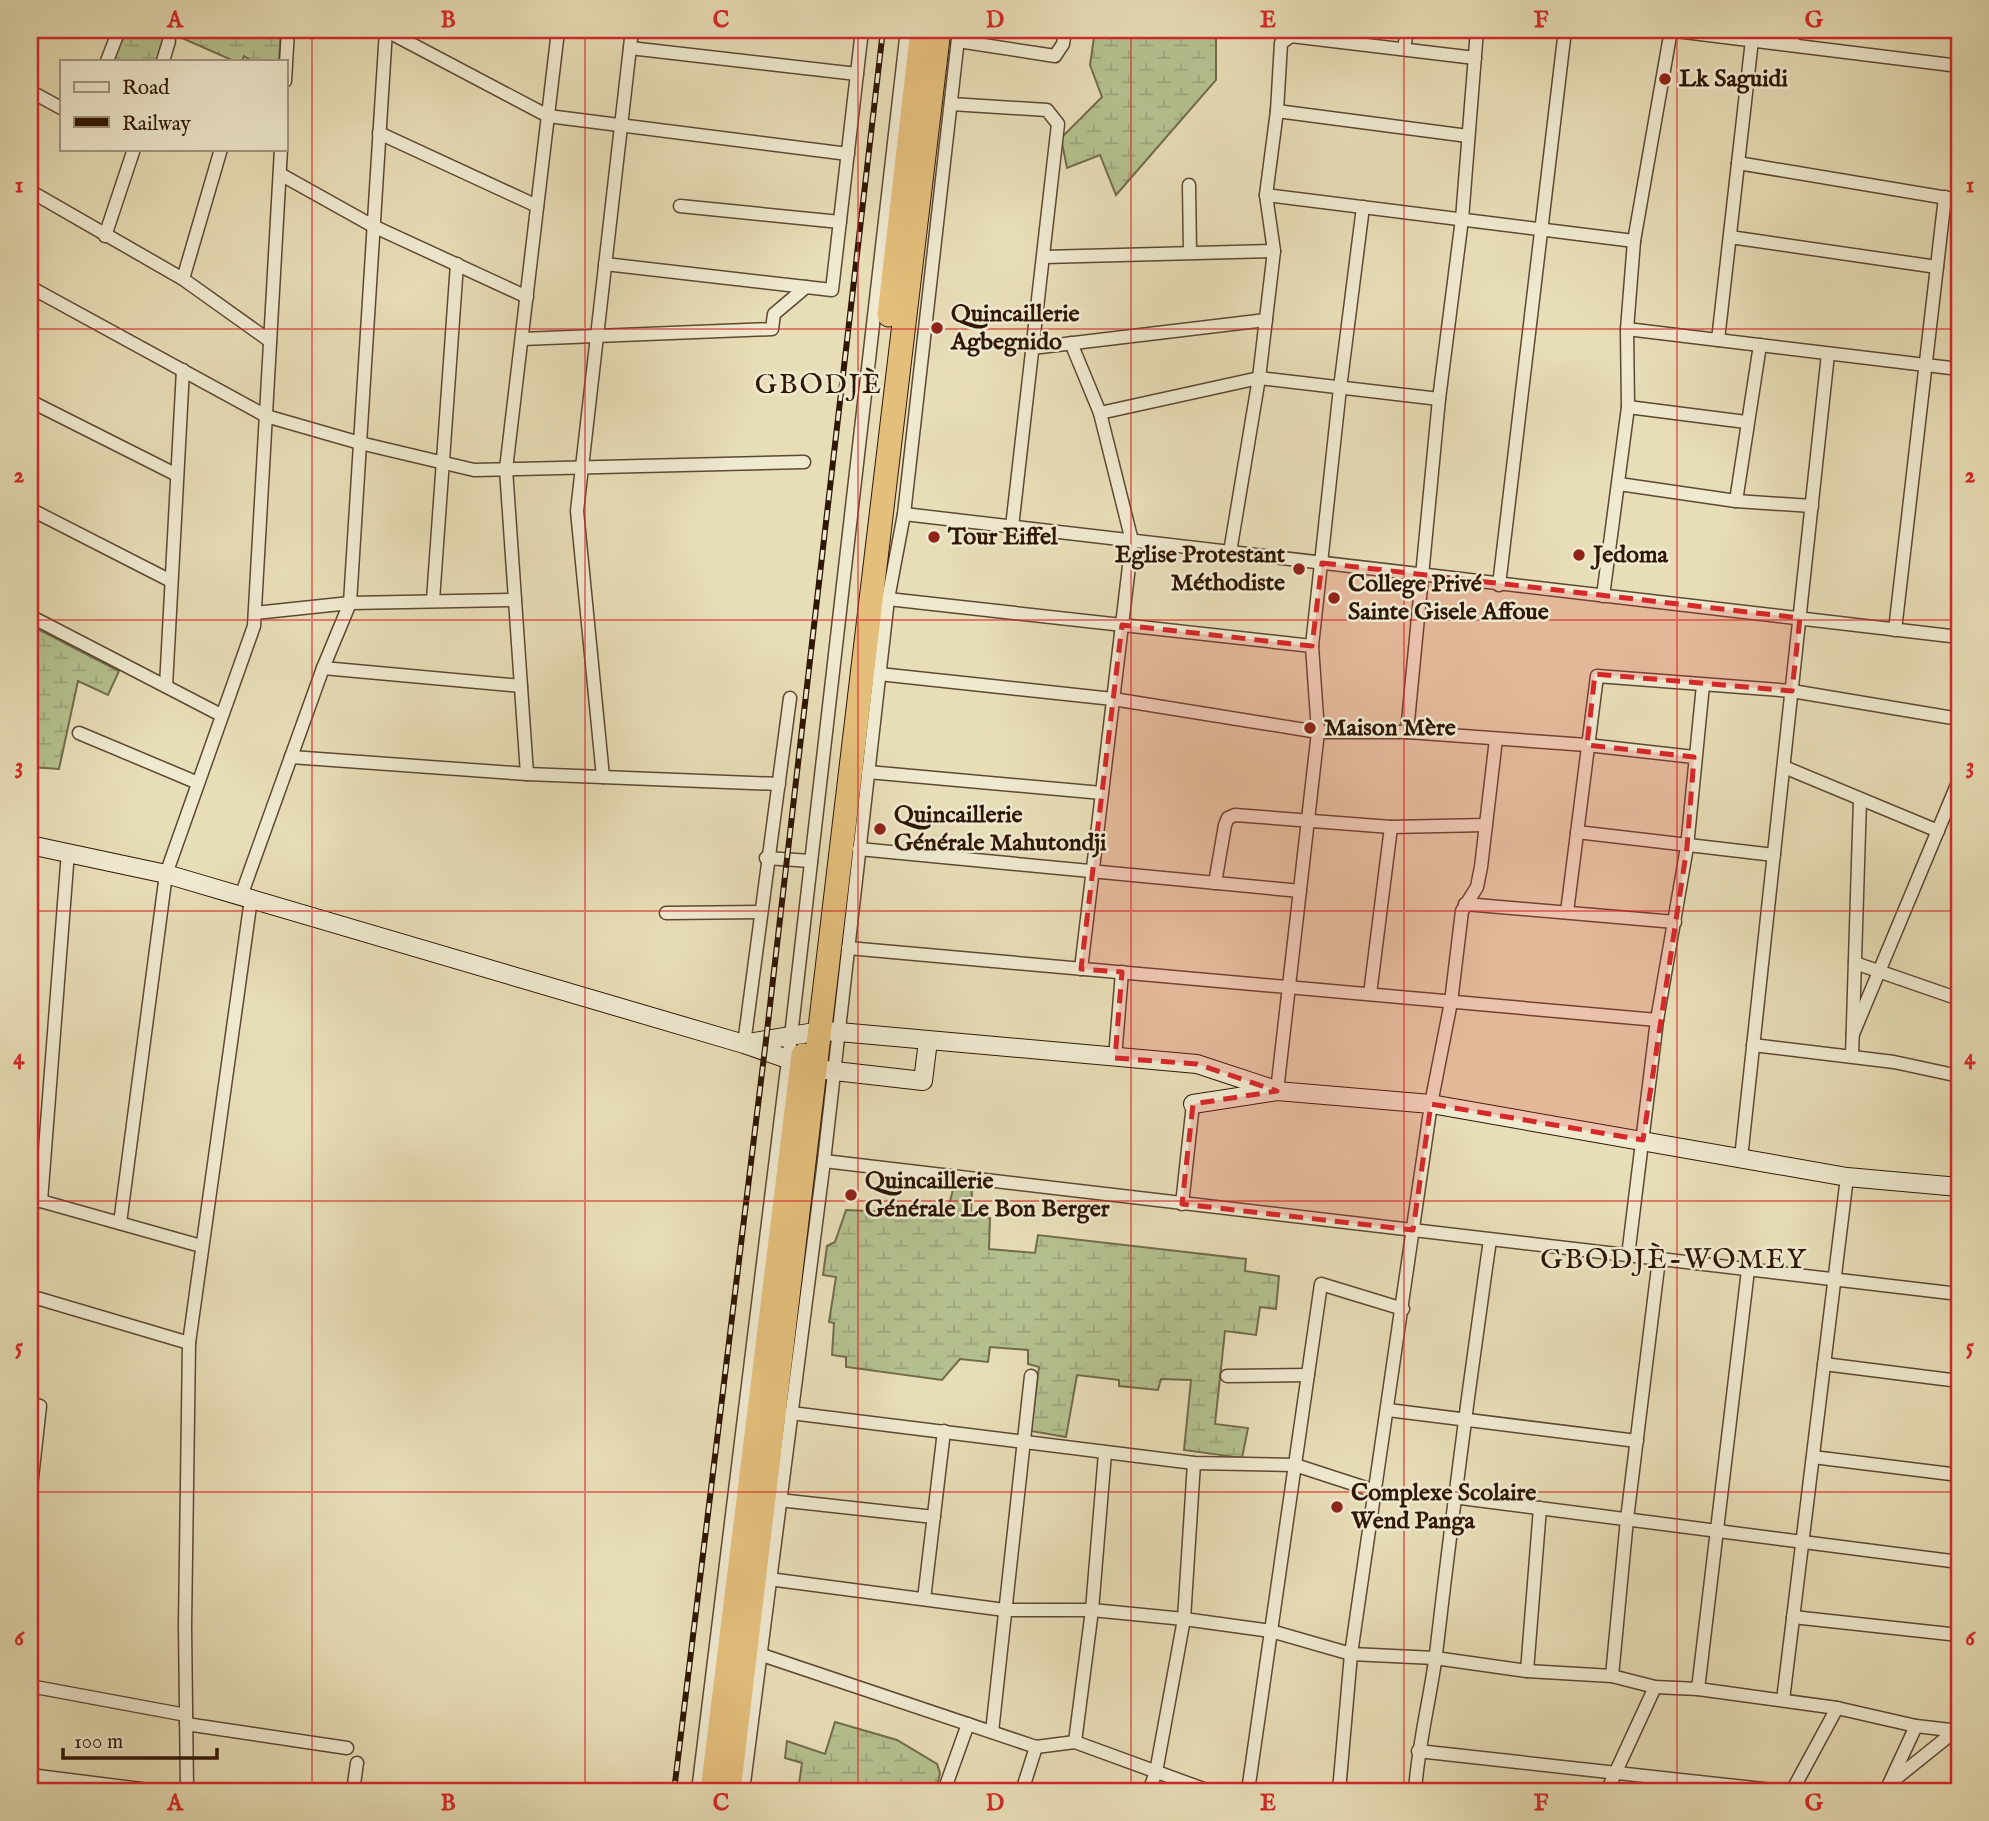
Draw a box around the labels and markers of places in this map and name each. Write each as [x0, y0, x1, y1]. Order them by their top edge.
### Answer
place label: Lk Saguidi [1679, 64, 1788, 95]
marker: Lk Saguidi [1657, 71, 1673, 87]
place label: Quincaillerie Agbegnido [950, 299, 1080, 358]
marker: Quincaillerie Agbegnido [929, 320, 945, 336]
place label: Tour Eiffel [947, 522, 1058, 553]
marker: Tour Eiffel [926, 529, 942, 545]
place label: Eglise Protestant Méthodiste [1115, 540, 1286, 599]
place label: Jedoma [1590, 540, 1669, 571]
marker: Jedoma [1571, 547, 1587, 563]
marker: Eglise Protestant Méthodiste [1291, 561, 1307, 577]
place label: College Privé Sainte Gisele Affoue [1348, 569, 1549, 628]
marker: College Privé Sainte Gisele Affoue [1326, 590, 1342, 606]
place label: Maison Mère [1324, 713, 1456, 744]
marker: Maison Mère [1302, 720, 1318, 736]
place label: Quincaillerie Générale Mahutondji [894, 800, 1107, 859]
marker: Quincaillerie Générale Mahutondji [872, 821, 888, 837]
place label: Quincaillerie Générale Le Bon Berger [865, 1166, 1110, 1225]
marker: Quincaillerie Générale Le Bon Berger [843, 1187, 859, 1203]
place label: Complexe Scolaire Wend Panga [1350, 1478, 1536, 1537]
marker: Complexe Scolaire Wend Panga [1329, 1499, 1345, 1515]

